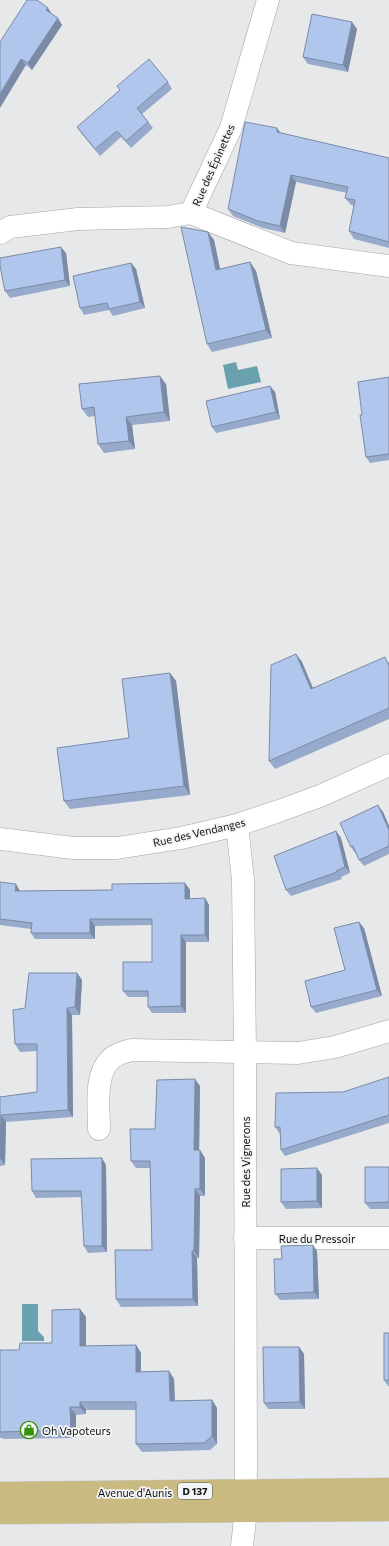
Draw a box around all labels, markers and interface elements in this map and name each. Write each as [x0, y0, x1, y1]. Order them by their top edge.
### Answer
street label: Rue des Épinettes [188, 122, 237, 208]
street label: Rue des Vendanges [151, 815, 247, 849]
street label: Rue des Vignerons [239, 1116, 252, 1208]
street label: Rue du Pressoir [279, 1232, 356, 1245]
shop icon: Oh Vapoteurs [19, 1420, 39, 1440]
place label: Oh Vapoteurs [42, 1424, 111, 1437]
road number: D 137 [178, 1483, 212, 1499]
street label: Avenue d'Aunis [98, 1486, 172, 1499]

